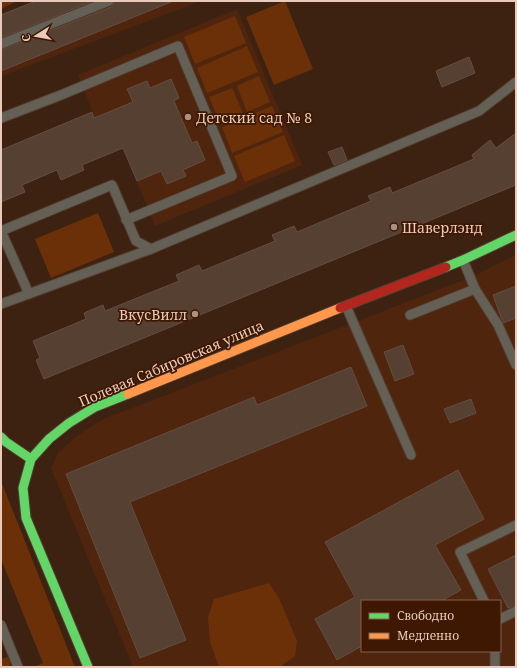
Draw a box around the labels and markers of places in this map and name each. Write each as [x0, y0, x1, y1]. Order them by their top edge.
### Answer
place label: Детский сад № 8 [196, 108, 312, 127]
marker: Детский сад № 8 [183, 112, 193, 122]
place label: Шаверлэнд [402, 218, 483, 237]
marker: Шаверлэнд [389, 222, 399, 232]
place label: ВкусВилл [119, 305, 187, 324]
marker: ВкусВилл [190, 309, 200, 319]

